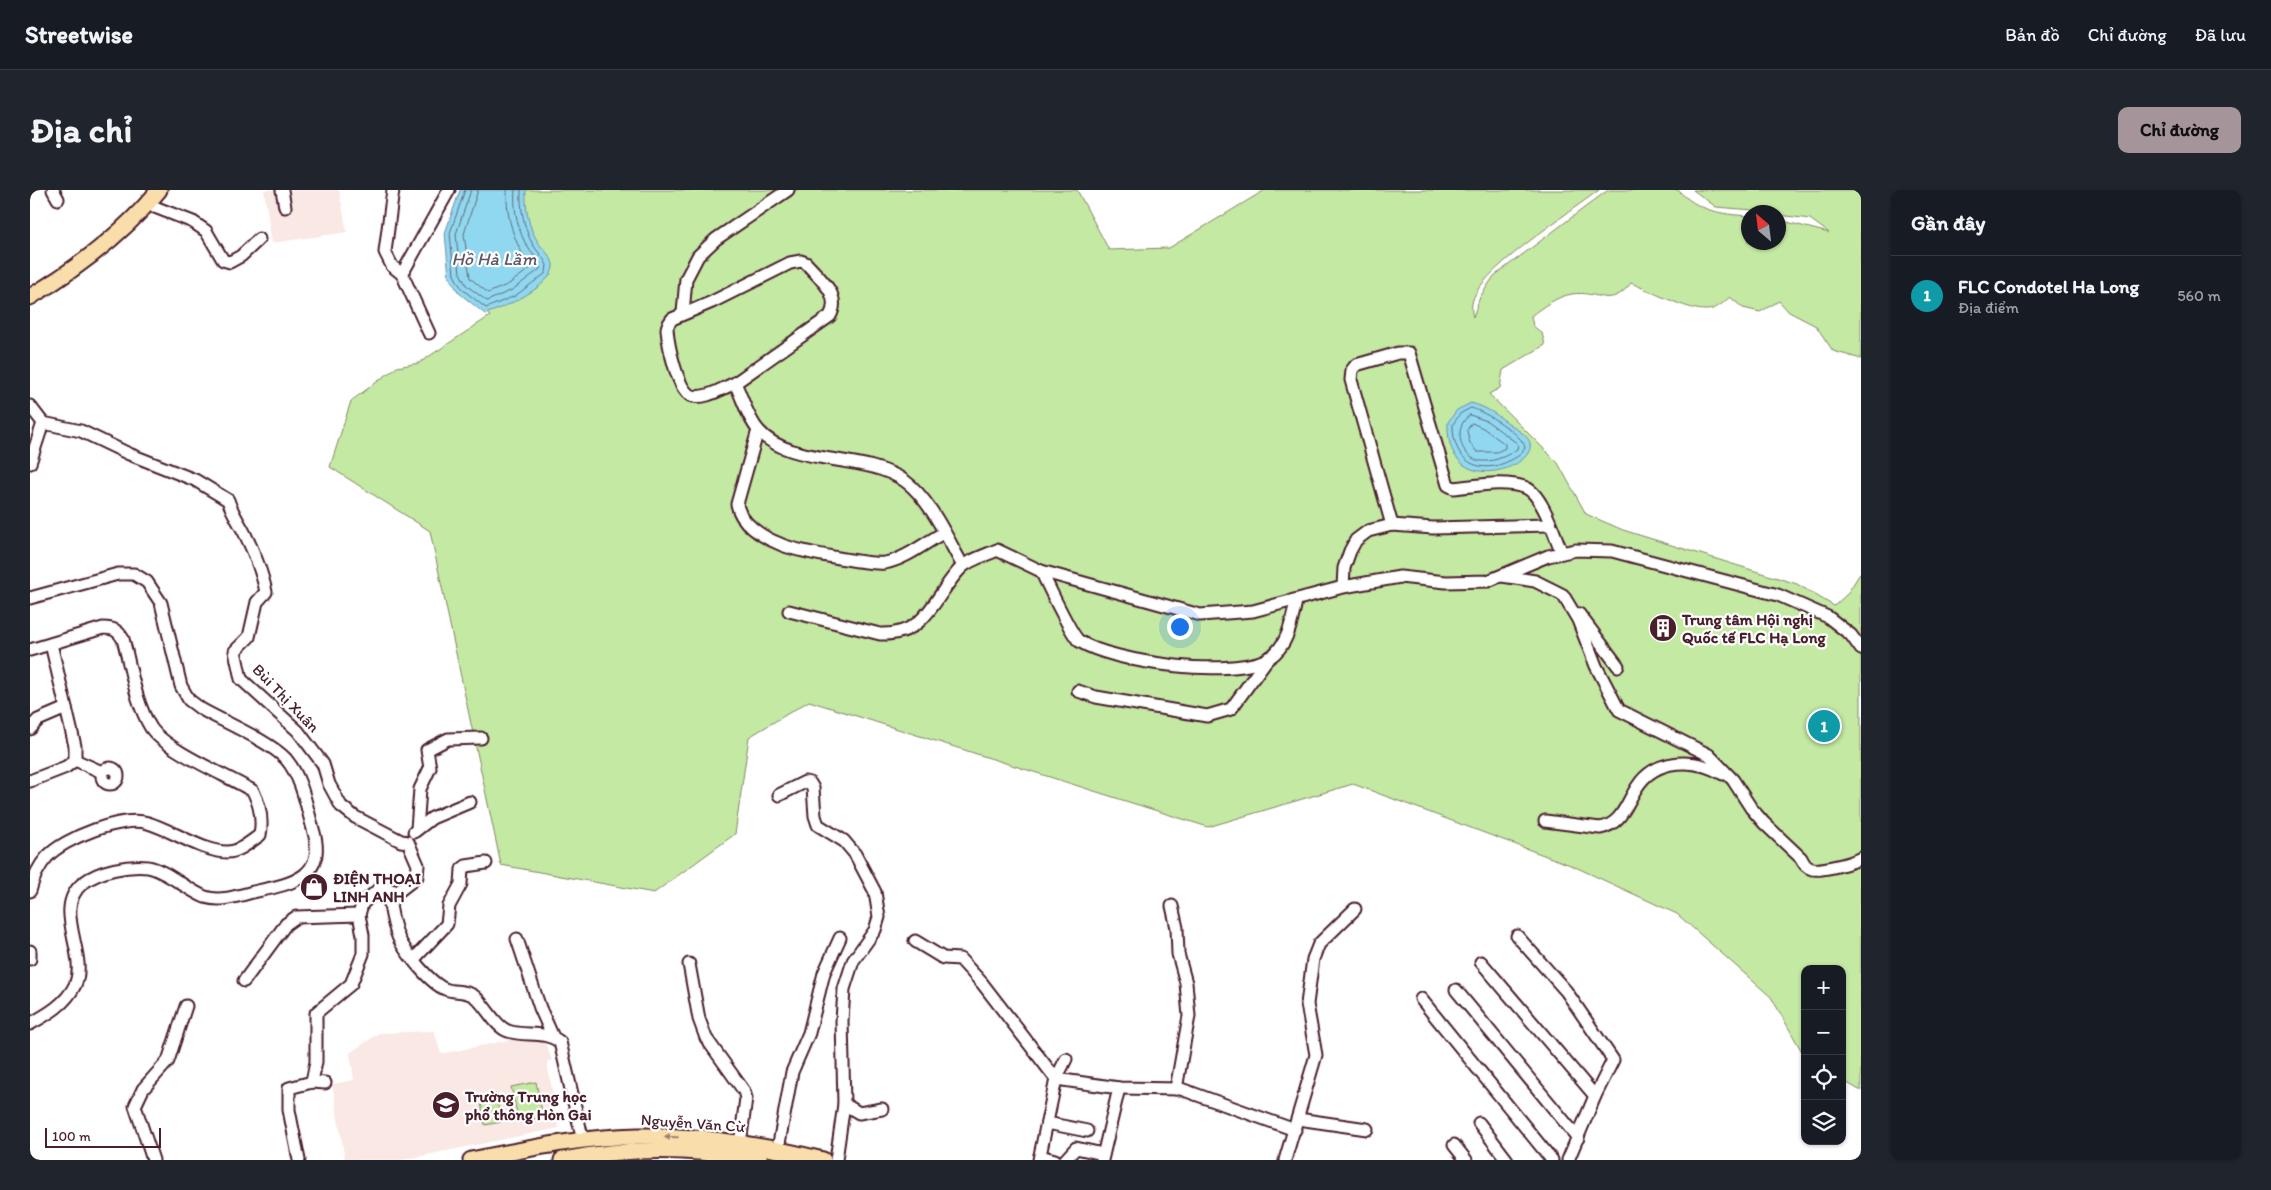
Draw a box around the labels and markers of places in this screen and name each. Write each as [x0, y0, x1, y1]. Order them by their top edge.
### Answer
place label: Trung tâm Hội nghị Quốc tế FLC Hạ Long [1681, 610, 1826, 648]
building icon: Trung tâm Hội nghị Quốc tế FLC Hạ Long [1648, 613, 1678, 643]
pin: 1 [1808, 707, 1840, 745]
place label: ĐIỆN THOẠI LINH ANH [333, 869, 421, 906]
shop icon: ĐIỆN THOẠI LINH ANH [299, 872, 329, 902]
place label: Trường Trung học phổ thông Hòn Gai [464, 1087, 592, 1125]
school or university icon: Trường Trung học phổ thông Hòn Gai [431, 1090, 461, 1120]

